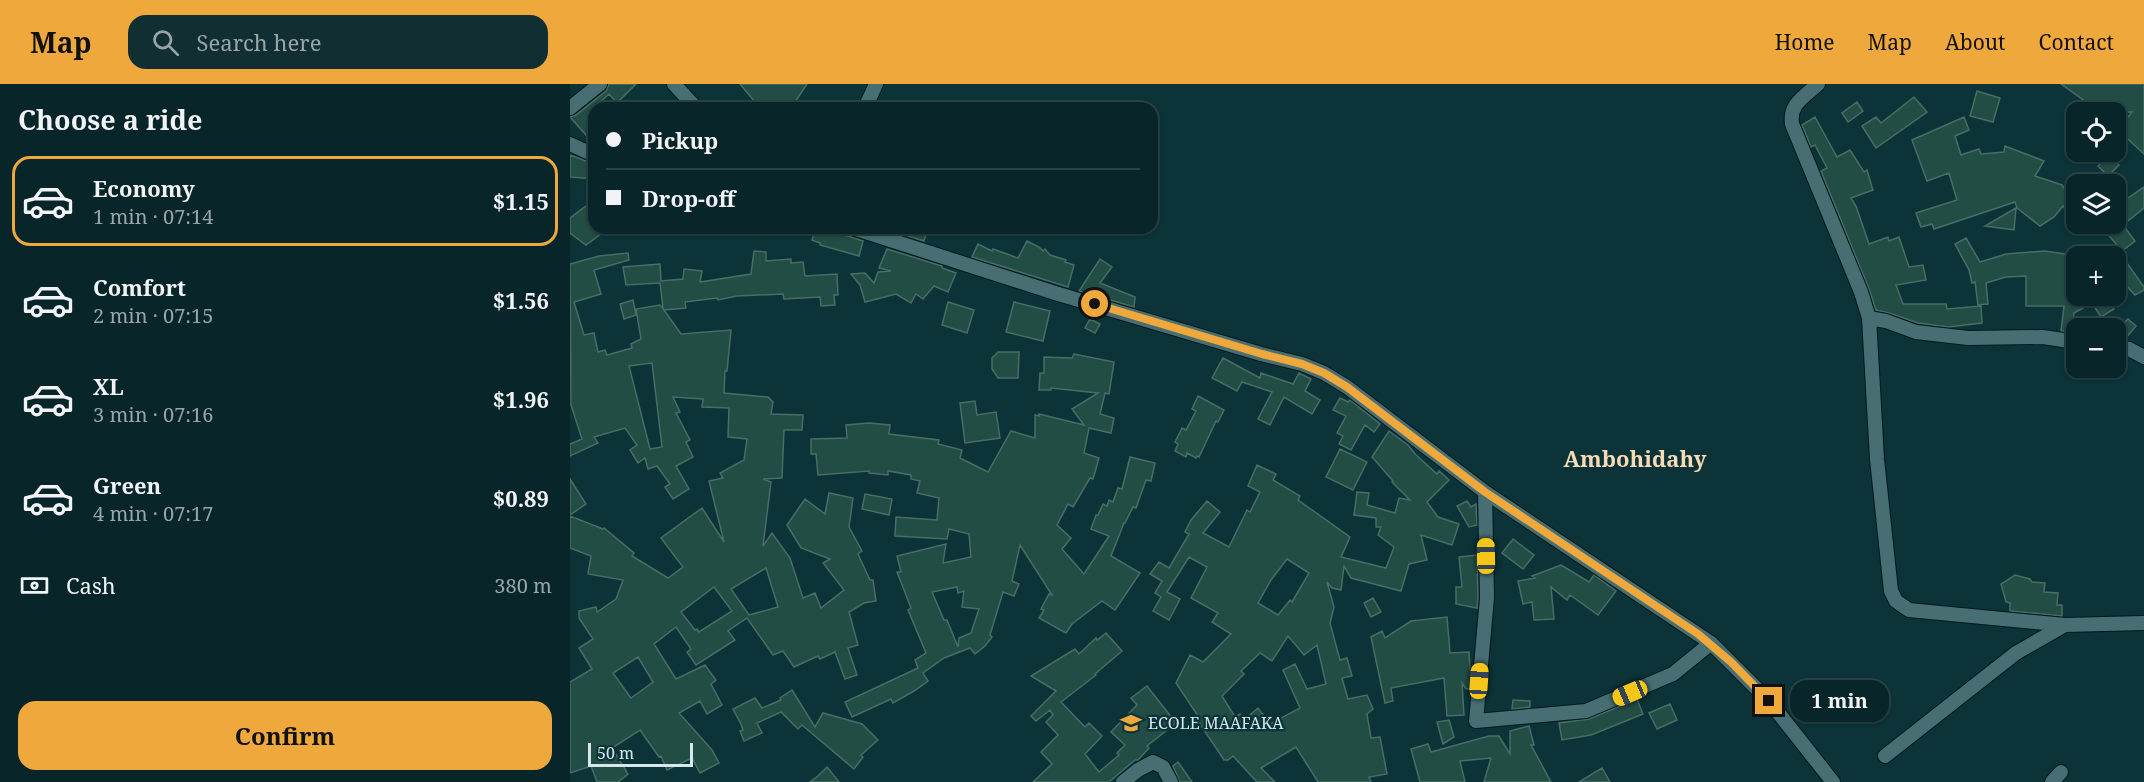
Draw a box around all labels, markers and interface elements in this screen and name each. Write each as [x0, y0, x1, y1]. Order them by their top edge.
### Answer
search box [128, 15, 548, 69]
text: Map [30, 23, 92, 61]
icon: search [149, 26, 182, 59]
text: Search here [197, 27, 321, 57]
text: Home [1775, 28, 1835, 56]
text: Map [1868, 28, 1912, 56]
text: About [1945, 28, 2006, 56]
text: Contact [2039, 28, 2114, 56]
text: Choose a ride [18, 101, 203, 138]
map controls [2066, 102, 2126, 378]
button: locate [2066, 102, 2126, 162]
text: Pickup [642, 125, 718, 155]
text: Economy [93, 173, 195, 203]
icon: car [21, 174, 75, 228]
button: layers [2066, 174, 2126, 234]
text: Drop-off [642, 183, 735, 213]
text: $1.15 [493, 186, 549, 216]
text: 1 min · 07:14 [93, 203, 213, 230]
button: + [2066, 246, 2126, 306]
text: Comfort [93, 272, 186, 302]
icon: car [21, 273, 75, 327]
text: $1.56 [493, 285, 549, 315]
route start [1081, 290, 1108, 317]
text: 2 min · 07:15 [93, 302, 213, 329]
button: − [2066, 318, 2126, 378]
text: XL [93, 371, 124, 401]
icon: car [21, 372, 75, 426]
text: $1.96 [493, 384, 549, 414]
text: 3 min · 07:16 [93, 401, 213, 428]
district label: Ambohidahy [1564, 443, 1707, 473]
text: Green [93, 470, 161, 500]
icon: car [21, 471, 75, 525]
text: $0.89 [493, 483, 549, 513]
text: 4 min · 07:17 [93, 500, 213, 527]
car [1477, 538, 1495, 574]
icon: cash [18, 569, 51, 602]
text: Cash [66, 570, 116, 600]
text: 380 m [494, 572, 552, 599]
car [1469, 662, 1489, 700]
car [1610, 678, 1650, 708]
callout: 1 min [1790, 680, 1889, 722]
route end [1755, 687, 1782, 714]
text: 1 min [1811, 687, 1868, 714]
button: Confirm [18, 701, 552, 770]
school or university icon: ECOLE MAAFAKA [1119, 711, 1143, 735]
place label: ECOLE MAAFAKA [1148, 712, 1284, 734]
scale bar [588, 740, 693, 768]
text: 50 m [597, 742, 634, 764]

